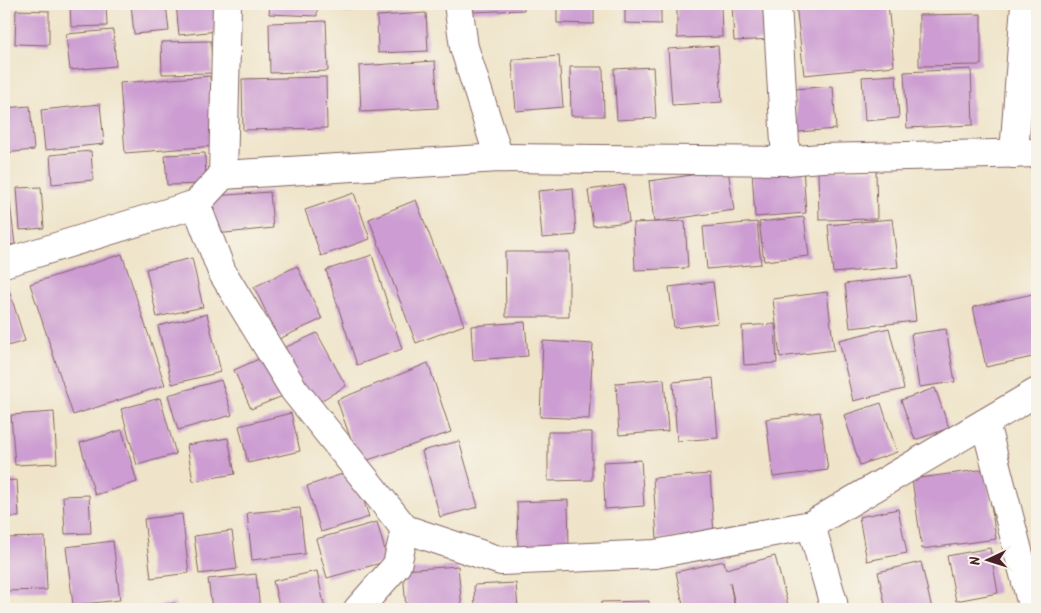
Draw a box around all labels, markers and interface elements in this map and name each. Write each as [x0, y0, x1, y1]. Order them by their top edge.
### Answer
north arrow [964, 536, 1014, 586]
text: N [965, 556, 987, 566]

